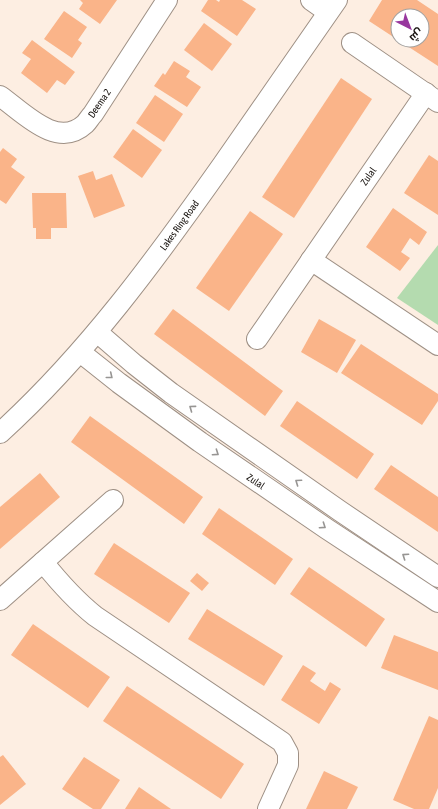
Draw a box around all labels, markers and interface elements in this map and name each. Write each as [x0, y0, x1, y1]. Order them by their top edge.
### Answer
north arrow [390, 8, 430, 48]
text: ش [407, 26, 426, 45]
street label: Deema 2 [86, 86, 113, 120]
street label: Zulal [358, 165, 379, 187]
street label: Lakes Ring Road [158, 198, 201, 252]
one-way arrow [106, 372, 113, 379]
one-way arrow [189, 405, 196, 413]
one-way arrow [212, 448, 219, 456]
street label: Zulal [245, 471, 267, 492]
one-way arrow [296, 480, 303, 487]
one-way arrow [319, 521, 326, 529]
one-way arrow [403, 554, 410, 561]

